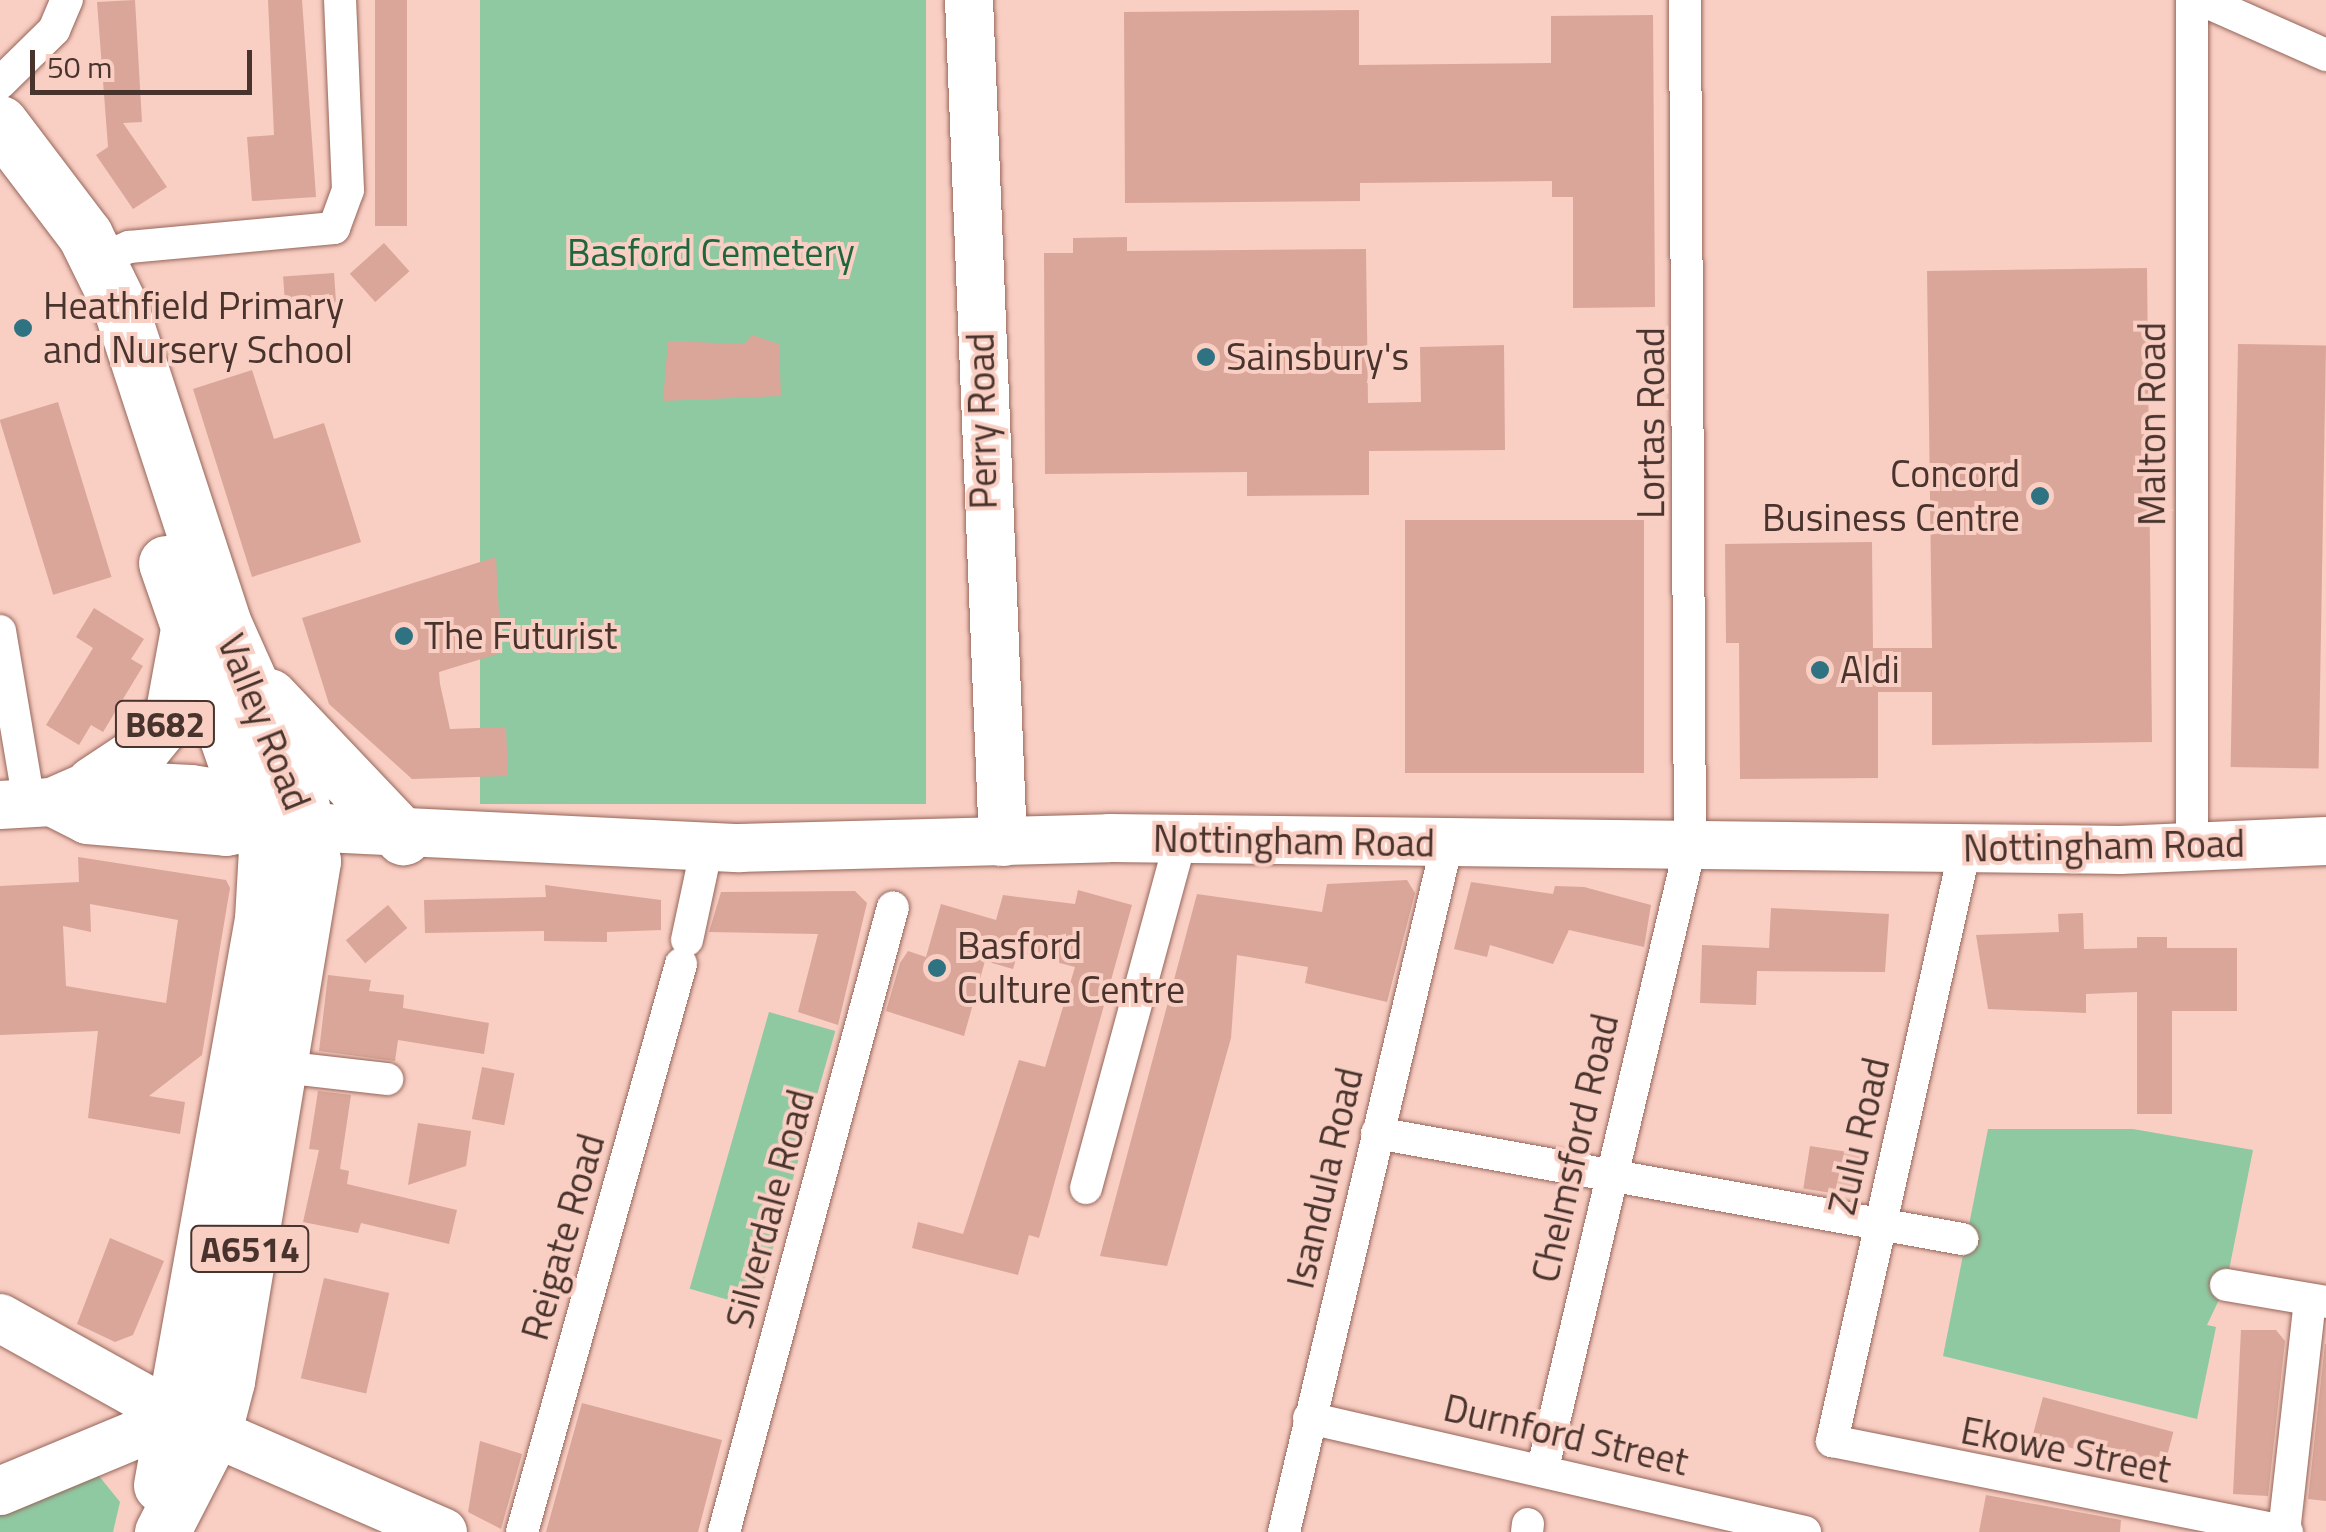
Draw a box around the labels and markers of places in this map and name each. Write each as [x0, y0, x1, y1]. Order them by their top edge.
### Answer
place label: Heathfield Primary and Nursery School [43, 283, 353, 372]
marker: Heathfield Primary and Nursery School [12, 317, 34, 339]
place label: Sainsbury's [1226, 334, 1409, 380]
marker: Sainsbury's [1195, 346, 1217, 368]
place label: Concord Business Centre [1762, 451, 2020, 540]
marker: Concord Business Centre [2029, 485, 2051, 507]
place label: The Futurist [424, 613, 617, 659]
marker: The Futurist [393, 625, 415, 647]
place label: Aldi [1840, 647, 1900, 693]
marker: Aldi [1809, 659, 1831, 681]
place label: Basford Culture Centre [957, 923, 1185, 1012]
marker: Basford Culture Centre [926, 957, 948, 979]

